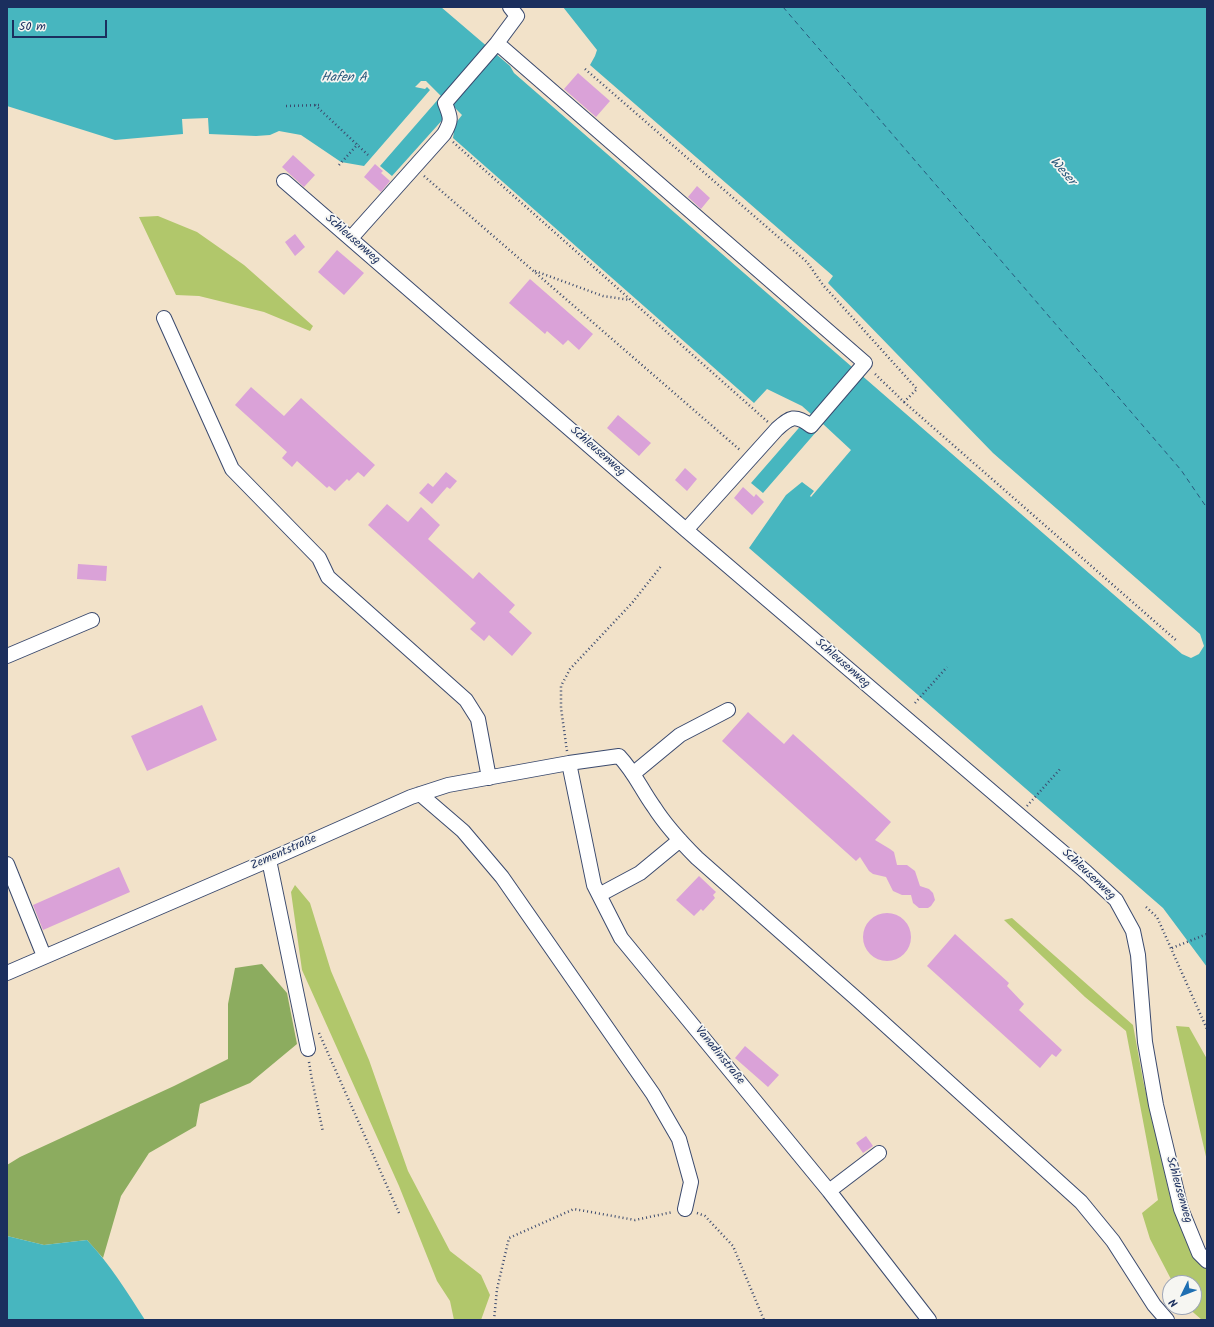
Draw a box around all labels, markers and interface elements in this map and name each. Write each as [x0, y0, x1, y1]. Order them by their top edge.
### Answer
scale bar [14, 12, 109, 38]
text: 50 m [19, 17, 46, 36]
water label: Hafen A [321, 71, 367, 87]
water label: Weser [1046, 155, 1078, 189]
street label: Schleusenweg [321, 212, 383, 268]
street label: Schleusenweg [566, 424, 628, 480]
street label: Schleusenweg [811, 636, 873, 692]
street label: Zementstraße [249, 832, 319, 874]
street label: Schleusenweg [1058, 846, 1118, 904]
street label: Vanadinstraße [691, 1024, 747, 1088]
street label: Schleusenweg [1162, 1155, 1194, 1225]
north arrow [1162, 1275, 1202, 1315]
text: N [1165, 1294, 1183, 1311]

